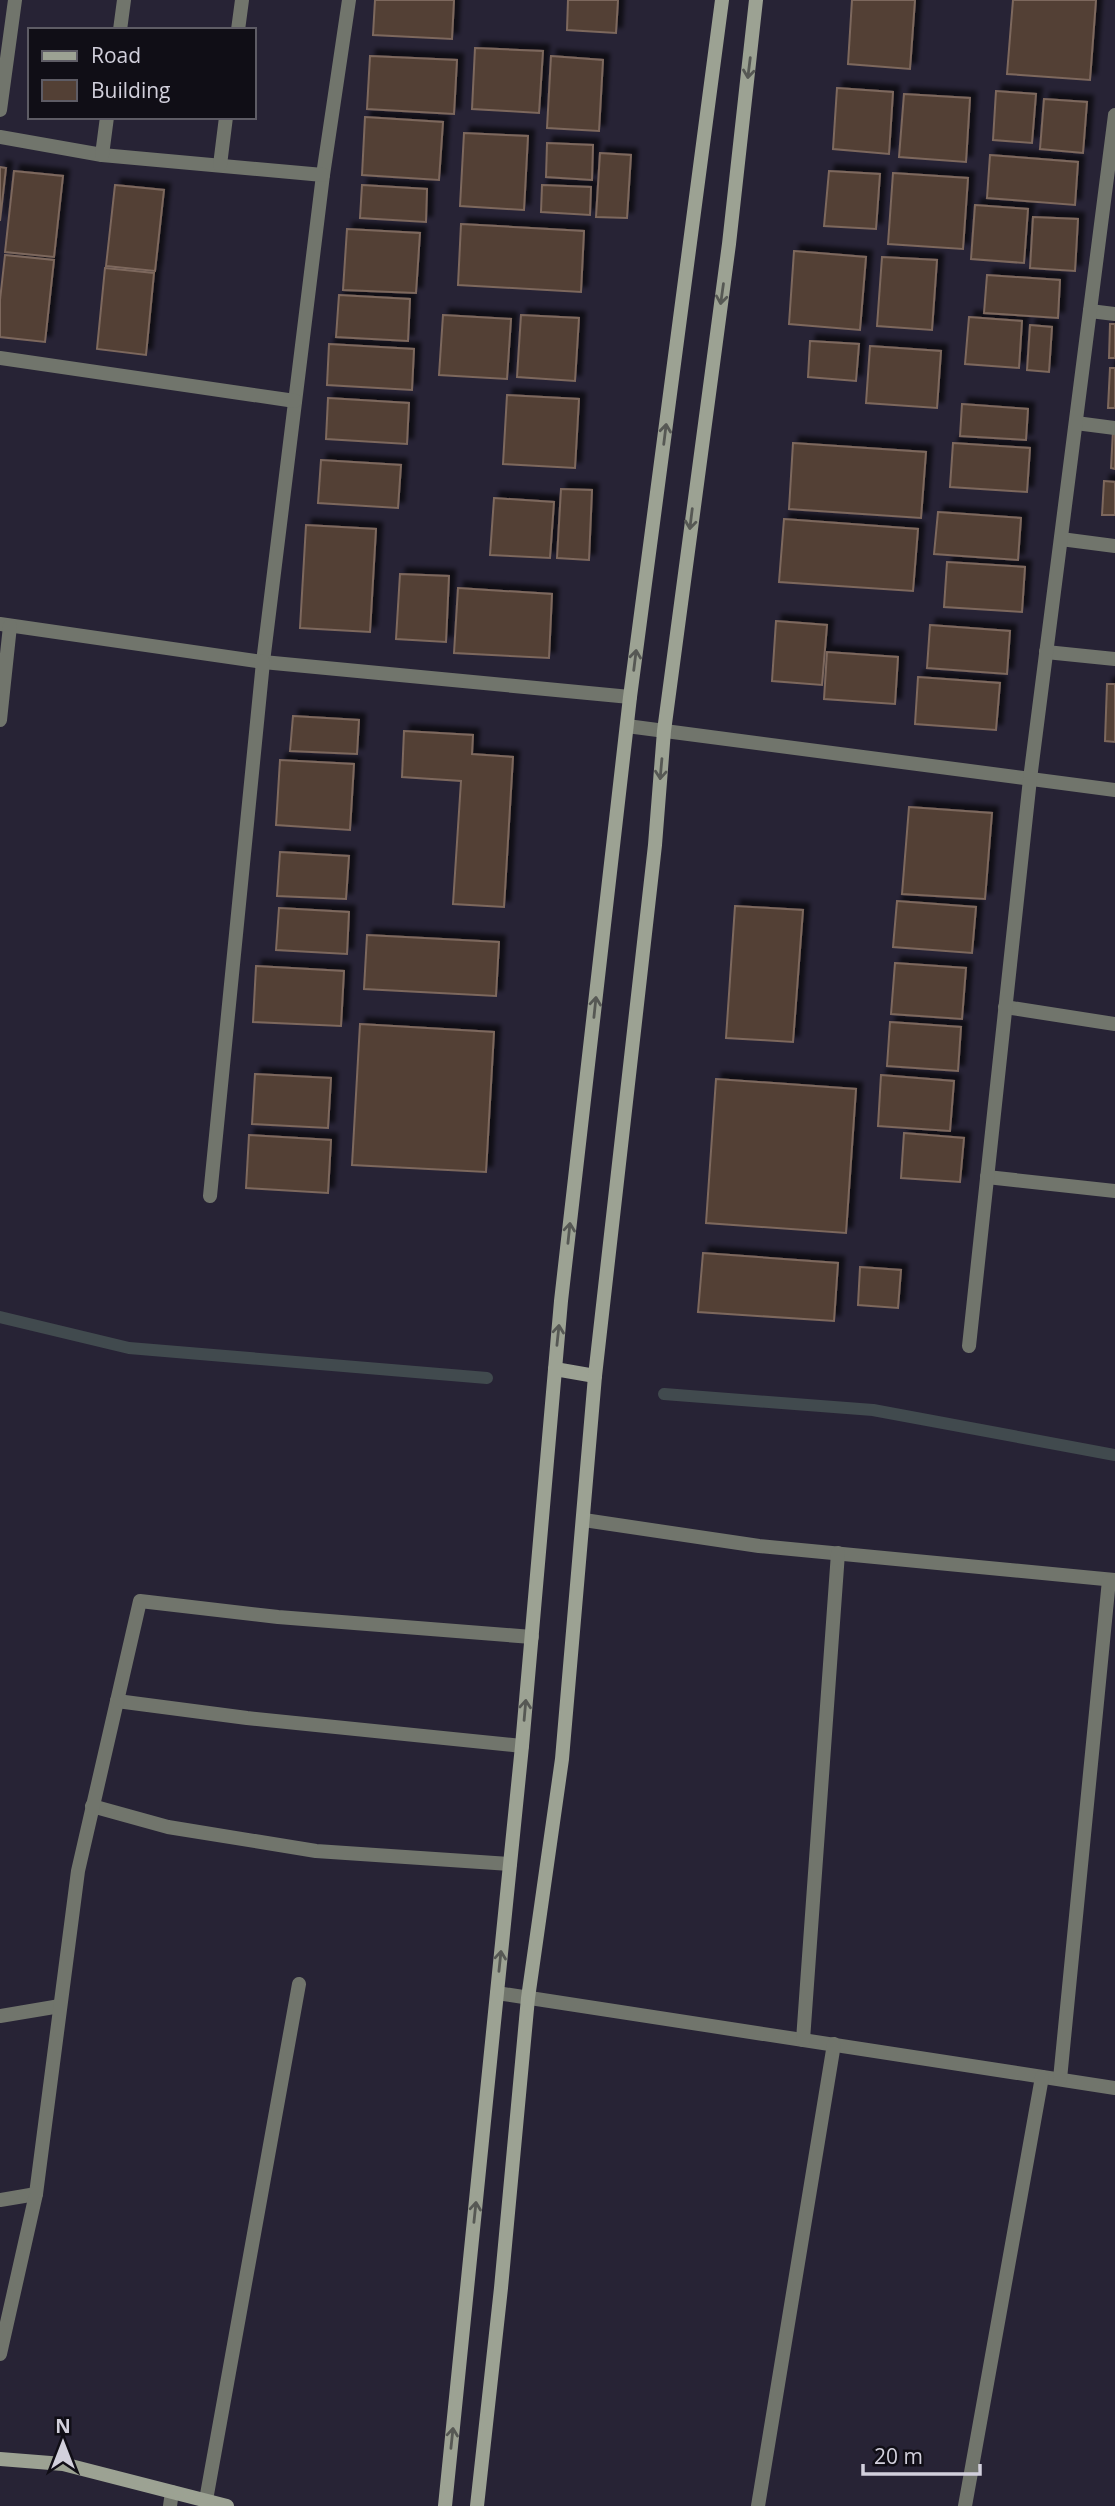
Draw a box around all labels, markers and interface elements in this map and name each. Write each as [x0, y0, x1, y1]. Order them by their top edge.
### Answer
legend [28, 28, 256, 119]
text: Road [91, 41, 141, 69]
one-way arrow [742, 56, 755, 79]
text: Building [91, 76, 170, 104]
one-way arrow [715, 282, 728, 305]
one-way arrow [658, 423, 671, 446]
one-way arrow [685, 507, 698, 530]
one-way arrow [629, 649, 642, 672]
one-way arrow [654, 758, 667, 780]
one-way arrow [588, 997, 601, 1019]
one-way arrow [563, 1223, 576, 1245]
one-way arrow [552, 1324, 565, 1347]
one-way arrow [519, 1699, 532, 1722]
one-way arrow [494, 1950, 507, 1973]
one-way arrow [469, 2201, 482, 2224]
north arrow [28, 2408, 98, 2478]
text: N [55, 2413, 71, 2439]
one-way arrow [446, 2427, 459, 2450]
scale bar [863, 2432, 980, 2476]
text: 20 m [874, 2442, 923, 2470]

